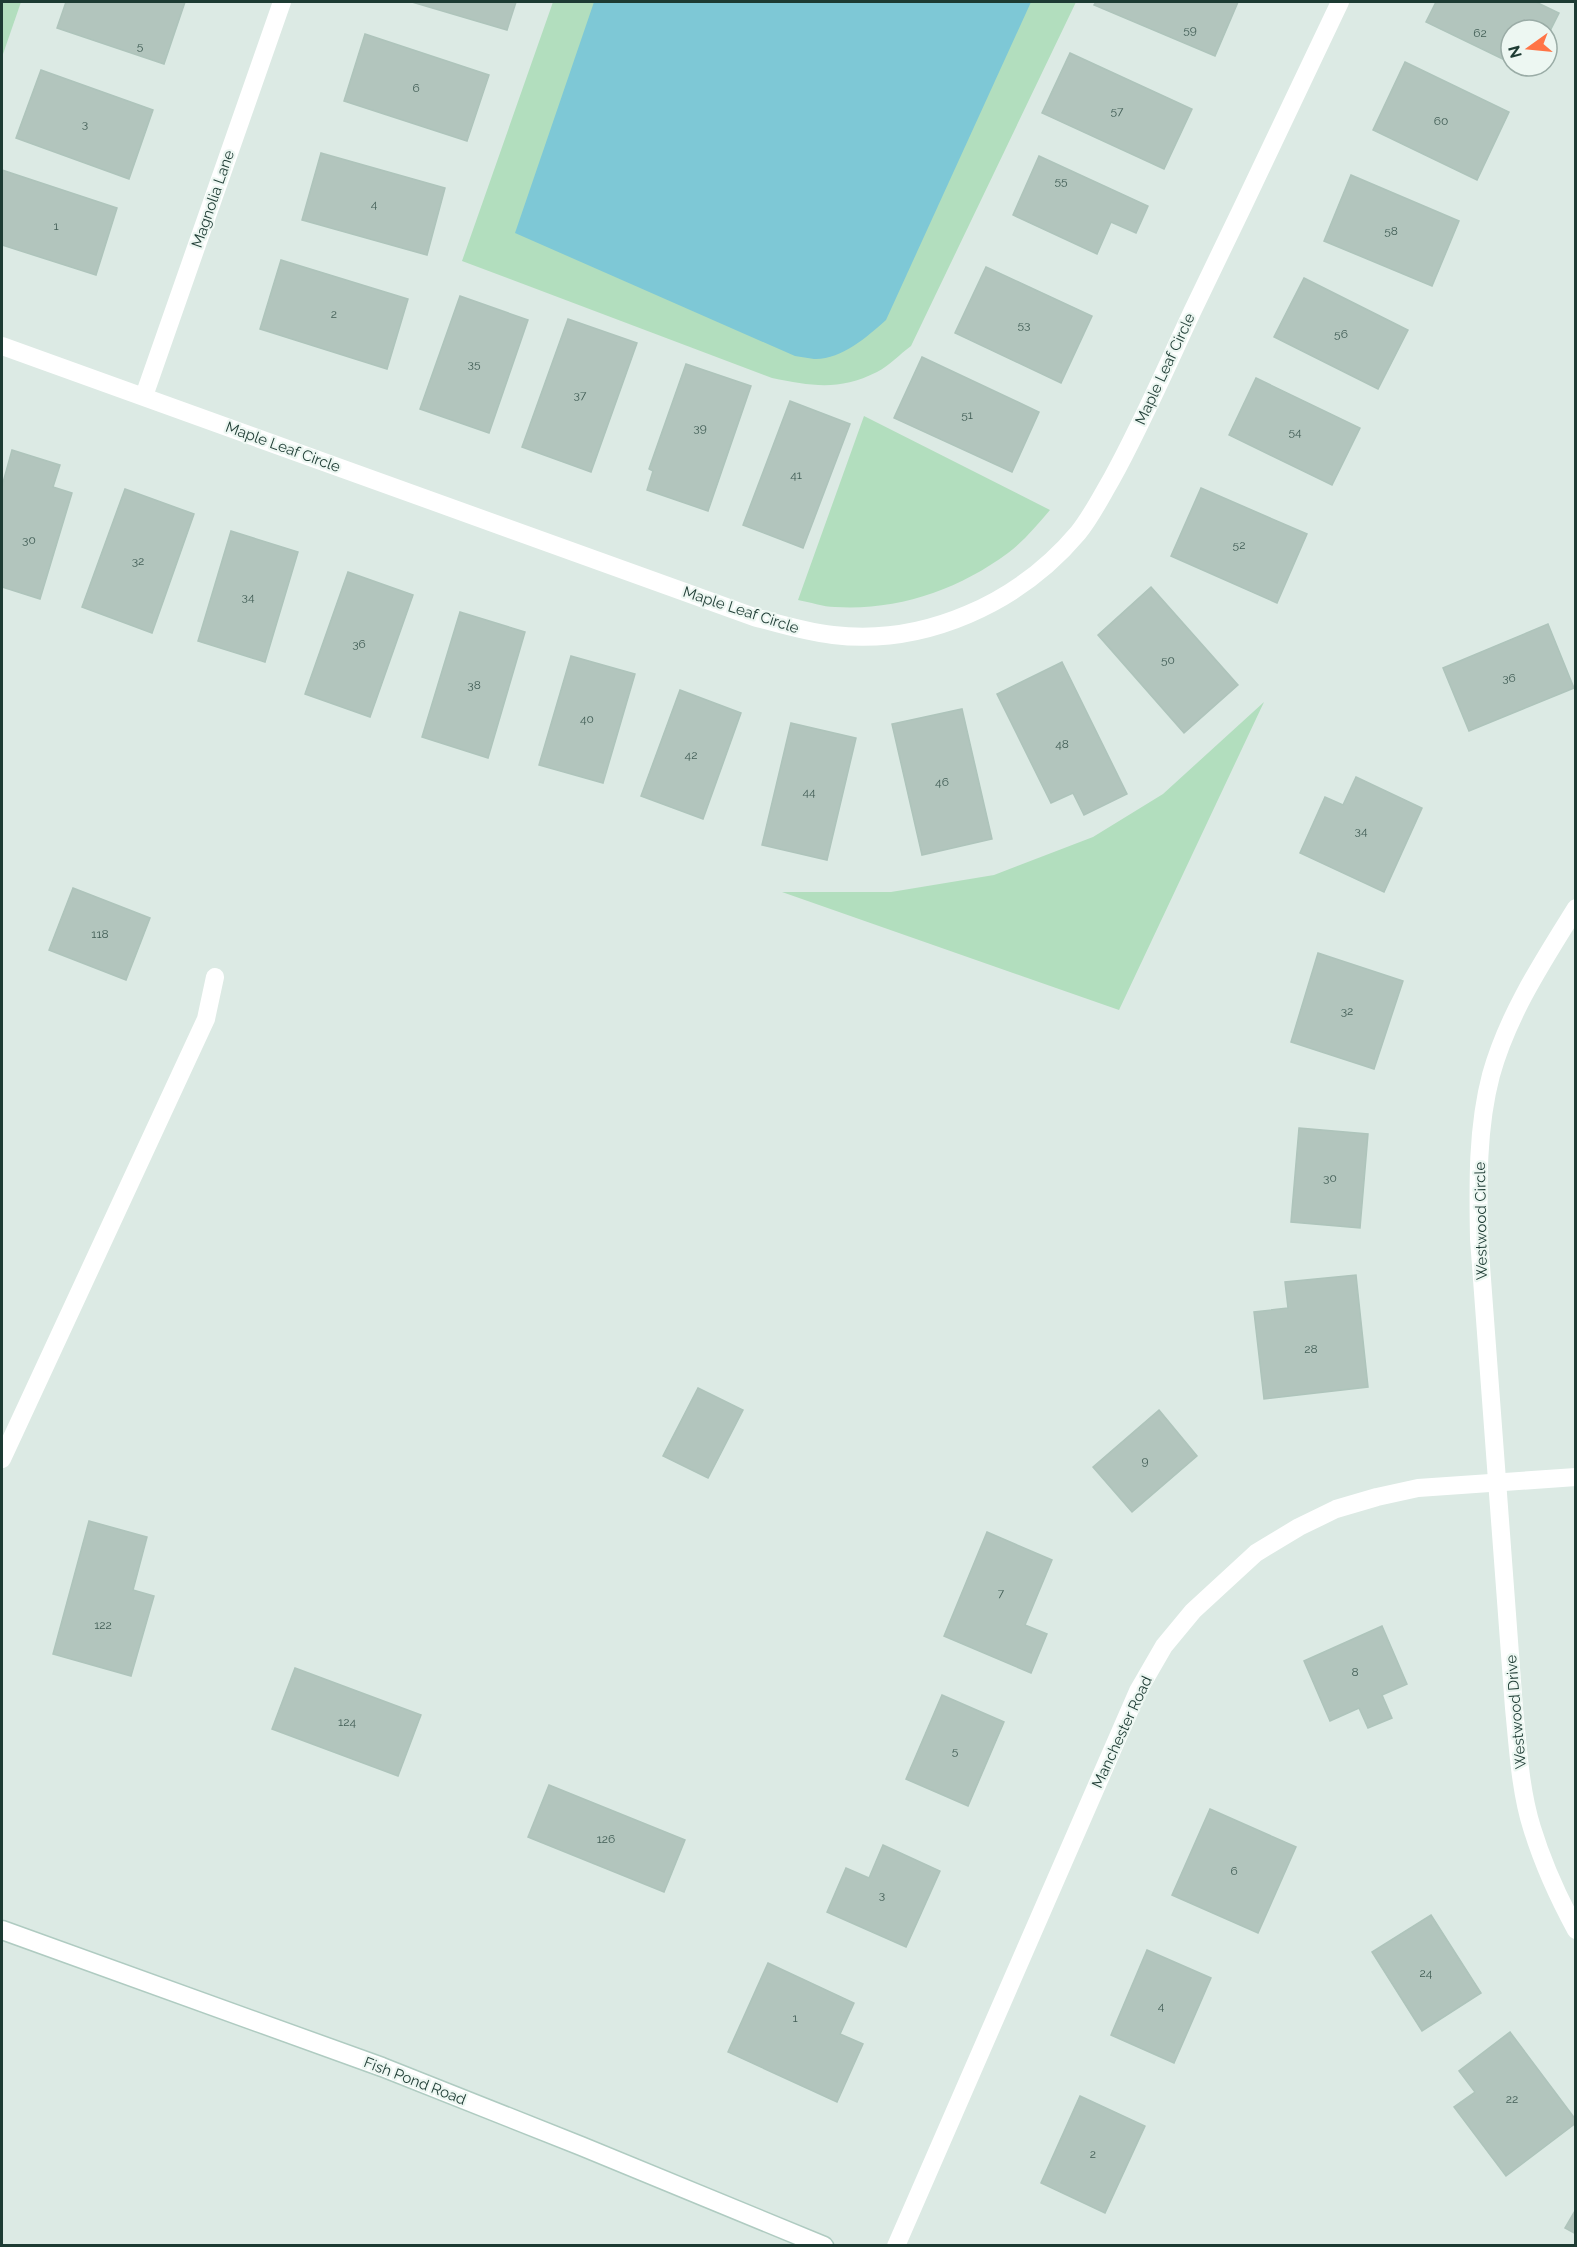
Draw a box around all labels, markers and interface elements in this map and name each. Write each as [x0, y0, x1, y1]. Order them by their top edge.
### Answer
north arrow [1499, 18, 1559, 78]
house number: 59 [1183, 23, 1197, 37]
house number: 62 [1473, 26, 1487, 40]
house number: 5 [137, 39, 144, 53]
text: N [1504, 43, 1526, 60]
house number: 6 [412, 81, 420, 95]
house number: 57 [1111, 104, 1124, 118]
house number: 60 [1434, 114, 1448, 128]
house number: 3 [82, 117, 88, 131]
street label: Magnolia Lane [188, 148, 238, 250]
house number: 55 [1054, 174, 1068, 188]
house number: 4 [371, 197, 378, 211]
house number: 1 [53, 219, 59, 233]
house number: 58 [1384, 224, 1398, 238]
house number: 2 [331, 307, 337, 321]
street label: Maple Leaf Circle [1131, 310, 1199, 428]
house number: 53 [1018, 318, 1030, 332]
house number: 56 [1334, 327, 1348, 341]
house number: 35 [468, 357, 481, 371]
house number: 37 [574, 388, 587, 402]
house number: 51 [961, 408, 973, 422]
street label: Maple Leaf Circle [223, 418, 343, 476]
house number: 39 [693, 421, 707, 435]
house number: 54 [1288, 425, 1302, 439]
house number: 41 [790, 468, 802, 482]
house number: 30 [22, 533, 36, 547]
house number: 52 [1233, 538, 1245, 552]
house number: 32 [132, 554, 144, 568]
street label: Maple Leaf Circle [681, 583, 801, 637]
house number: 34 [242, 590, 255, 604]
house number: 36 [352, 637, 366, 651]
house number: 50 [1161, 653, 1175, 667]
house number: 36 [1502, 671, 1516, 685]
house number: 38 [467, 678, 481, 692]
house number: 40 [580, 712, 594, 726]
house number: 48 [1055, 737, 1069, 751]
house number: 42 [685, 748, 697, 762]
house number: 46 [935, 775, 949, 789]
house number: 44 [802, 785, 816, 799]
house number: 34 [1355, 824, 1368, 838]
house number: 118 [91, 927, 109, 941]
house number: 32 [1341, 1004, 1353, 1018]
street label: Westwood Circle [1471, 1161, 1491, 1280]
house number: 30 [1323, 1171, 1337, 1185]
house number: 28 [1304, 1342, 1318, 1356]
house number: 9 [1141, 1454, 1149, 1468]
house number: 7 [998, 1586, 1005, 1600]
house number: 122 [94, 1618, 112, 1632]
street label: Westwood Drive [1502, 1654, 1530, 1770]
house number: 8 [1351, 1665, 1359, 1679]
street label: Manchester Road [1088, 1673, 1156, 1791]
house number: 124 [338, 1715, 356, 1729]
house number: 5 [952, 1744, 959, 1758]
house number: 126 [597, 1832, 615, 1846]
house number: 6 [1230, 1864, 1238, 1878]
house number: 3 [879, 1888, 885, 1902]
house number: 24 [1420, 1966, 1433, 1980]
house number: 4 [1158, 1999, 1165, 2013]
house number: 1 [792, 2011, 798, 2025]
street label: Fish Pond Road [361, 2053, 469, 2109]
house number: 22 [1506, 2092, 1518, 2106]
house number: 2 [1090, 2147, 1096, 2161]

